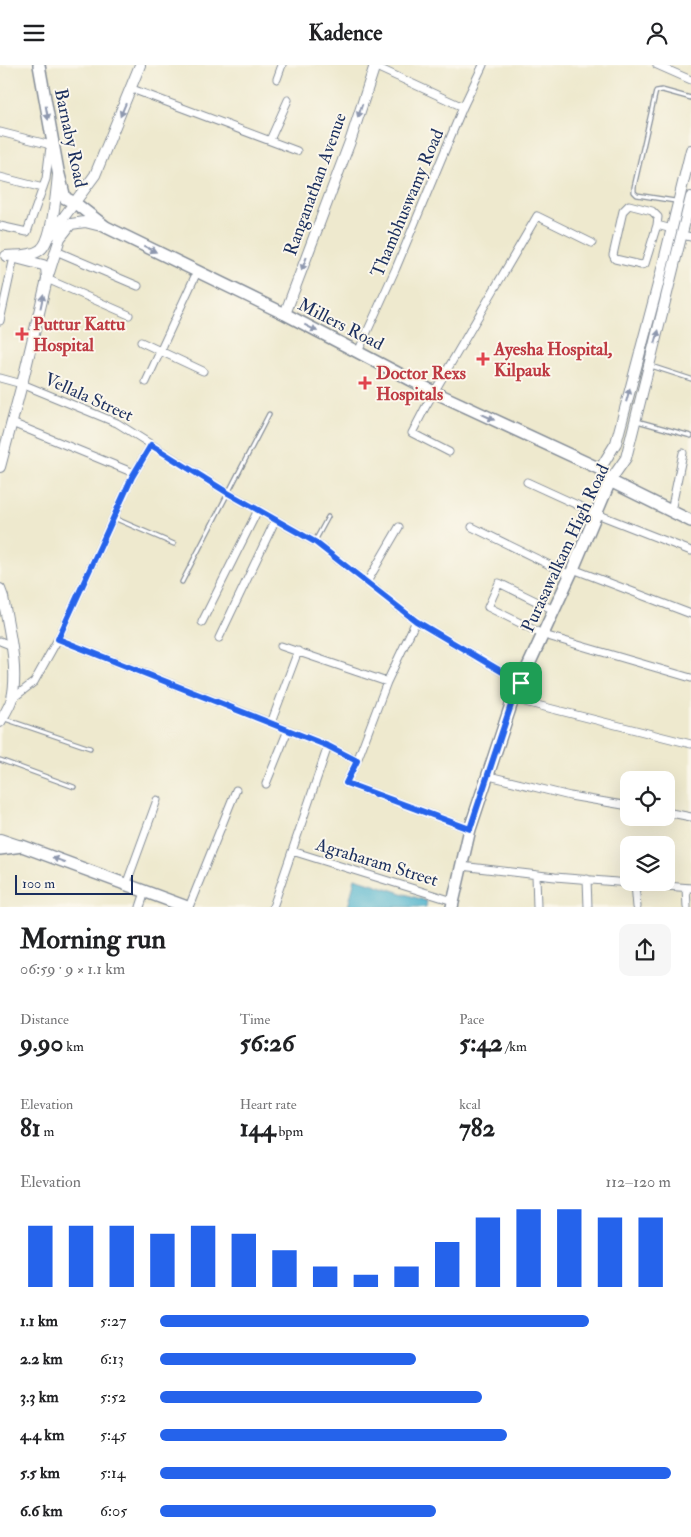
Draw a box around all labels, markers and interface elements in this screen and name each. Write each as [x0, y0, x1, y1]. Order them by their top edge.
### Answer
icon: menu [20, 19, 48, 47]
text: Kadence [309, 19, 382, 47]
icon: person [643, 19, 671, 47]
street label: Barnaby Road [49, 86, 92, 190]
one-way arrow [118, 103, 126, 117]
one-way arrow [355, 104, 363, 119]
one-way arrow [44, 106, 52, 122]
street label: Ranganathan Avenue [279, 109, 352, 259]
street label: Thambhuswamy Road [366, 125, 449, 281]
one-way arrow [143, 245, 157, 253]
one-way arrow [299, 257, 307, 271]
one-way arrow [39, 293, 47, 309]
street label: Millers Road [294, 293, 388, 356]
place label: Puttur Kattu Hospital [33, 313, 126, 357]
one-way arrow [304, 324, 319, 332]
marker: Puttur Kattu Hospital [15, 327, 29, 341]
one-way arrow [653, 329, 661, 344]
place label: Ayesha Hospital, Kilpauk [493, 338, 612, 382]
marker: Ayesha Hospital, Kilpauk [476, 352, 490, 366]
place label: Doctor Rexs Hospitals [376, 362, 466, 406]
street label: Vellala Street [41, 368, 137, 427]
marker: Doctor Rexs Hospitals [358, 376, 372, 390]
one-way arrow [625, 388, 633, 403]
one-way arrow [481, 413, 495, 421]
street label: Purasawalkam High Road [516, 460, 615, 636]
pin [500, 662, 542, 704]
icon: arrive [507, 669, 535, 697]
map controls [620, 771, 675, 891]
button: locate [620, 771, 675, 826]
street label: Agraharam Street [312, 833, 441, 892]
button: layers [620, 836, 675, 891]
one-way arrow [51, 856, 66, 863]
scale bar [15, 872, 132, 895]
text: 100 m [22, 875, 55, 892]
text: Morning run [20, 922, 166, 957]
button: share [619, 924, 671, 976]
text: 06:59 · 9 × 1.1 km [20, 959, 125, 979]
text: Distance [20, 1011, 69, 1028]
text: Time [240, 1011, 270, 1028]
text: Pace [459, 1011, 484, 1028]
text: 9.90 [20, 1028, 63, 1059]
text: 56:26 [240, 1028, 295, 1059]
text: 5:42 [459, 1028, 503, 1059]
text: km [63, 1038, 84, 1055]
text: /km [503, 1038, 527, 1055]
text: Elevation [20, 1096, 73, 1113]
text: Heart rate [240, 1096, 297, 1113]
text: kcal [459, 1096, 481, 1113]
text: 81 [20, 1113, 41, 1144]
text: 144 [240, 1113, 276, 1144]
text: 782 [459, 1113, 495, 1144]
text: m [41, 1123, 54, 1140]
text: bpm [276, 1123, 303, 1140]
text: Elevation [20, 1172, 81, 1192]
text: 112–120 m [606, 1172, 671, 1192]
text: 1.1 km [20, 1311, 58, 1331]
text: 5:27 [100, 1311, 126, 1331]
text: 2.2 km [20, 1349, 63, 1369]
text: 6:13 [100, 1349, 124, 1369]
text: 3.3 km [20, 1387, 59, 1407]
text: 5:52 [100, 1387, 126, 1407]
text: 4.4 km [20, 1425, 64, 1445]
text: 5:45 [100, 1425, 127, 1445]
text: 5.5 km [20, 1463, 60, 1483]
text: 5:14 [100, 1463, 125, 1483]
text: 6.6 km [20, 1501, 63, 1521]
text: 6:05 [100, 1501, 127, 1521]

